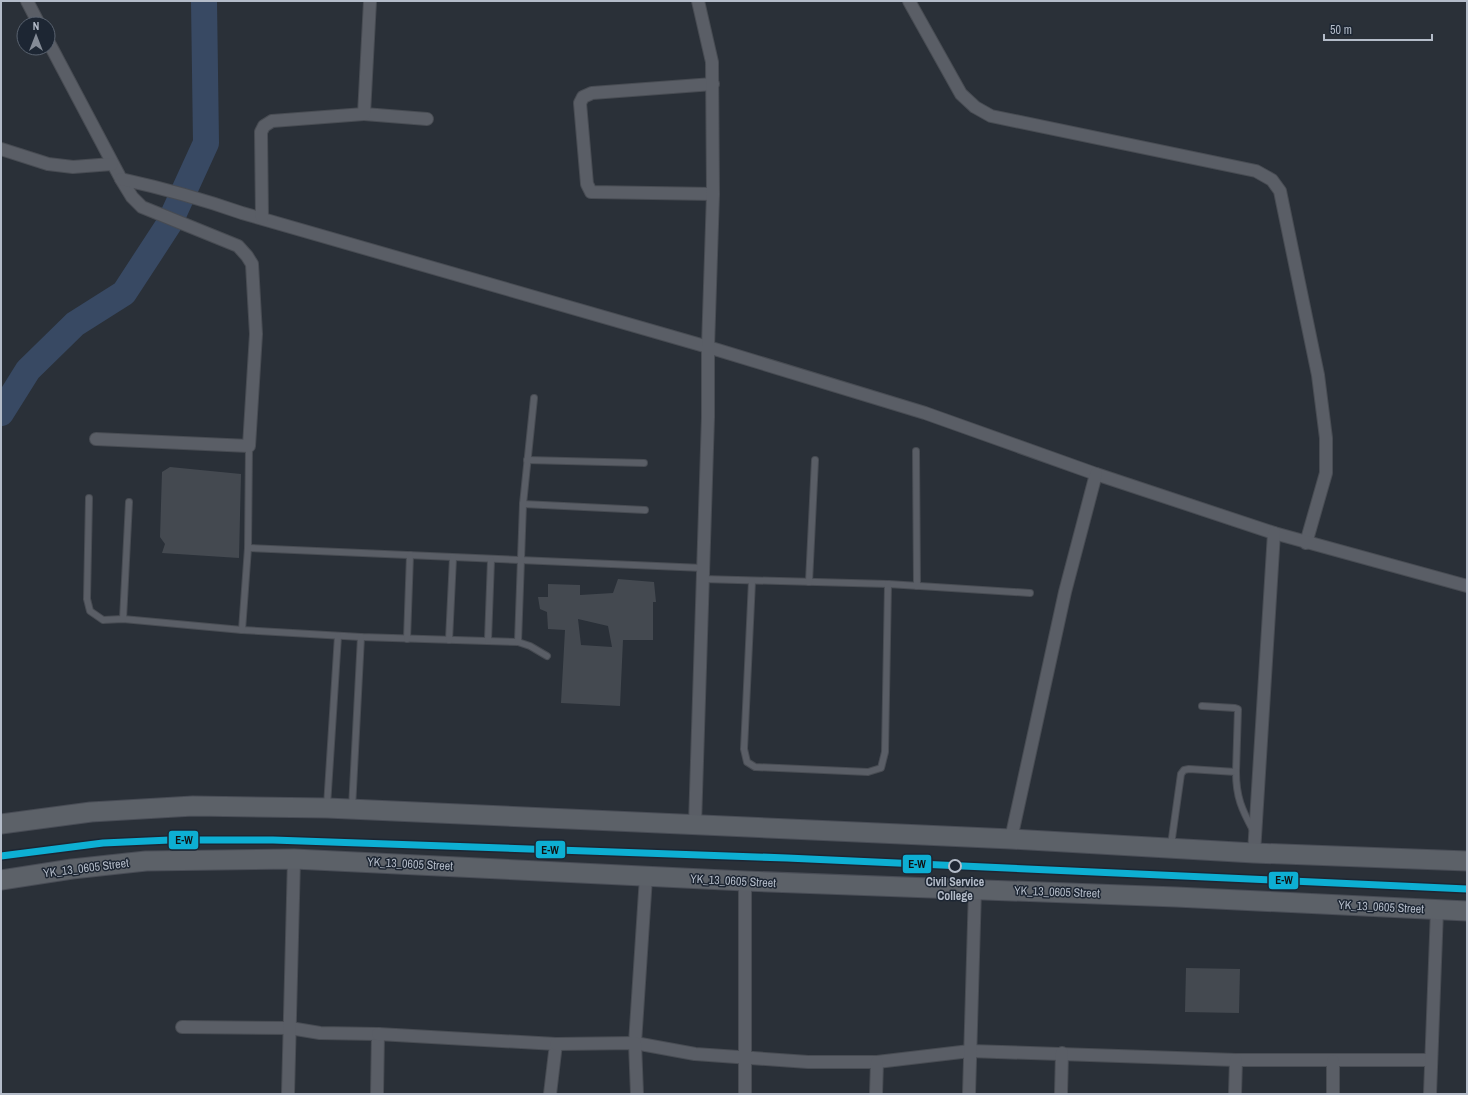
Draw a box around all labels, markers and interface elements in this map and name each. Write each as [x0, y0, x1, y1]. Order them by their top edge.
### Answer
north arrow [16, 16, 56, 56]
scale bar [1324, 16, 1432, 42]
text: N [33, 19, 39, 33]
text: 50 m [1330, 22, 1352, 38]
line badge: E-W [168, 830, 199, 850]
text: E-W [175, 833, 193, 847]
line badge: E-W [535, 840, 566, 859]
text: E-W [541, 843, 559, 857]
street label: YK_13_0605 Street [367, 854, 454, 874]
line badge: E-W [902, 854, 932, 874]
street label: YK_13_0605 Street [42, 855, 130, 881]
text: E-W [908, 857, 926, 871]
marker: Civil Service College [948, 859, 962, 873]
street label: YK_13_0605 Street [690, 871, 777, 891]
line badge: E-W [1268, 871, 1299, 890]
text: E-W [1275, 873, 1293, 887]
place label: Civil Service College [926, 874, 985, 904]
street label: YK_13_0605 Street [1014, 883, 1100, 902]
street label: YK_13_0605 Street [1338, 897, 1425, 917]

